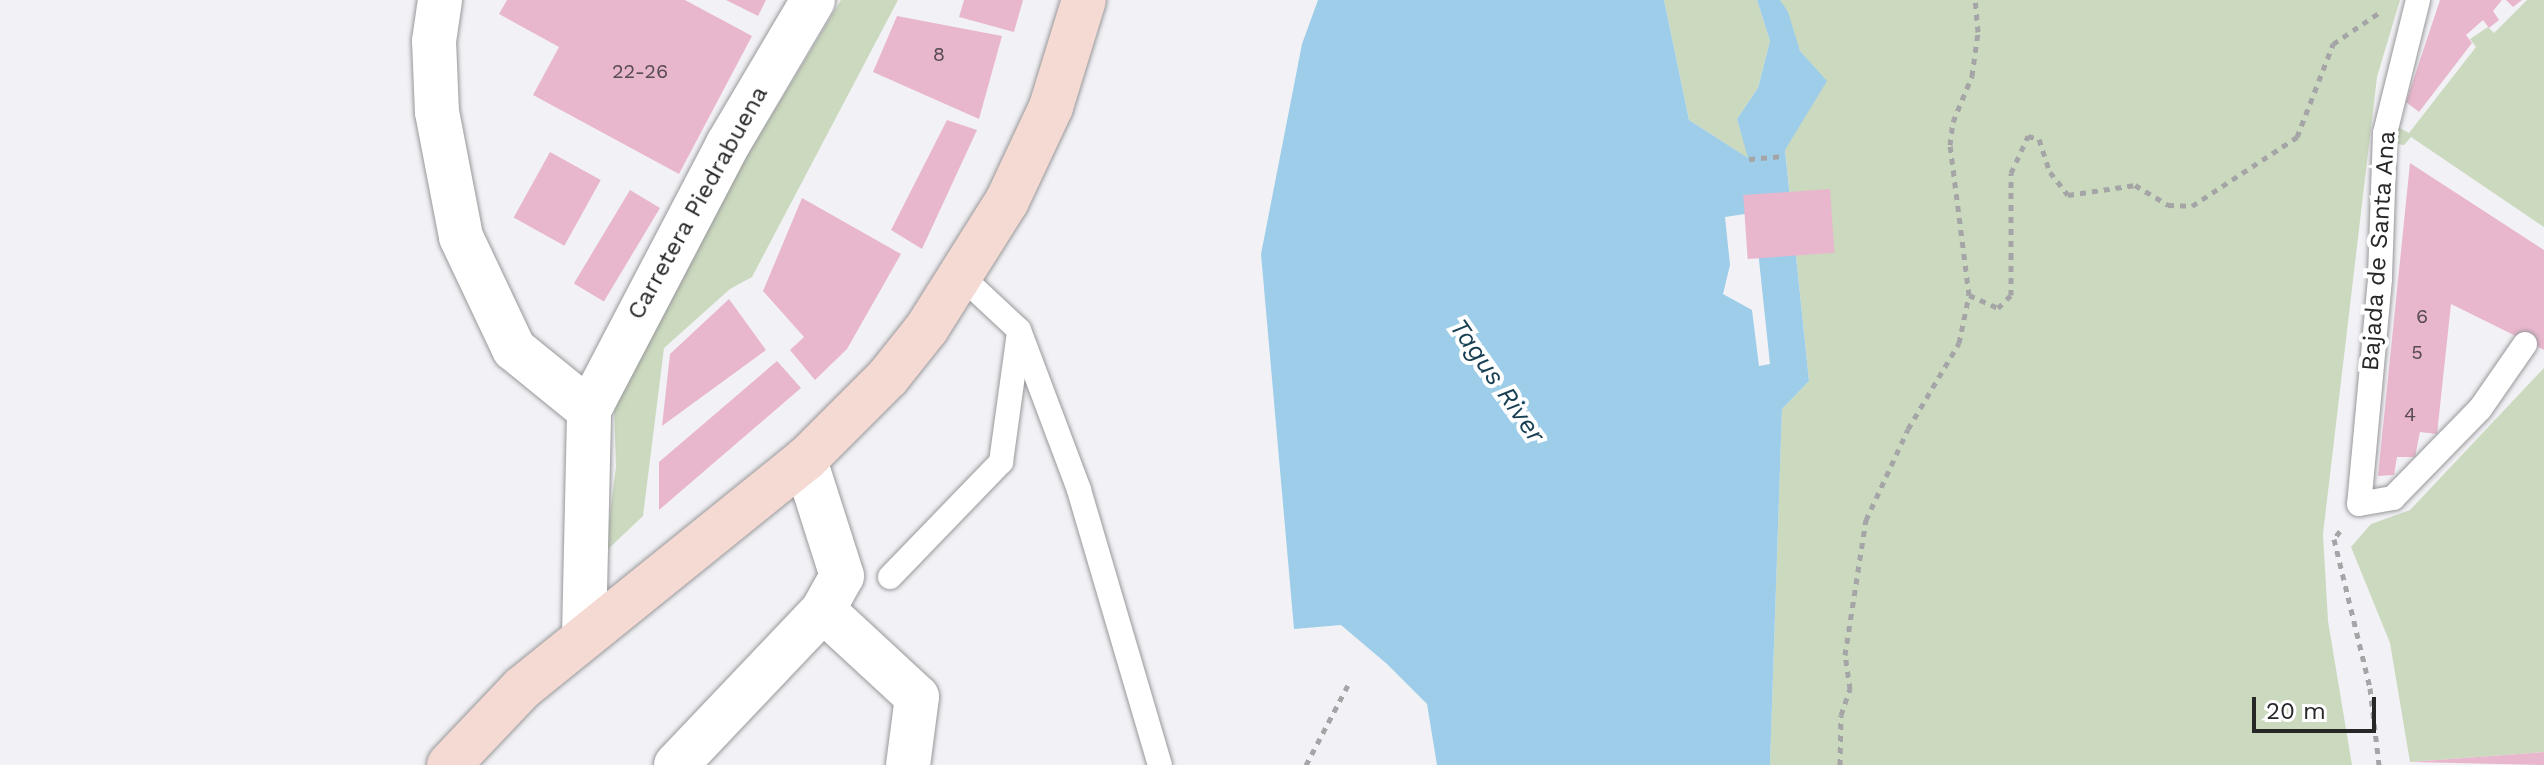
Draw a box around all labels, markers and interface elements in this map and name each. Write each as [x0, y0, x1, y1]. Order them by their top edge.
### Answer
house number: 8 [933, 42, 945, 66]
house number: 22-26 [612, 59, 668, 83]
street label: Carretera Piedrabuena [622, 81, 774, 325]
street label: Bajada de Santa Ana [2356, 129, 2402, 373]
house number: 6 [2416, 304, 2428, 328]
water label: Tagus River [1443, 313, 1551, 449]
house number: 5 [2411, 340, 2423, 364]
house number: 4 [2404, 402, 2416, 426]
scale bar [2256, 681, 2380, 731]
text: 20 m [2266, 697, 2326, 725]

